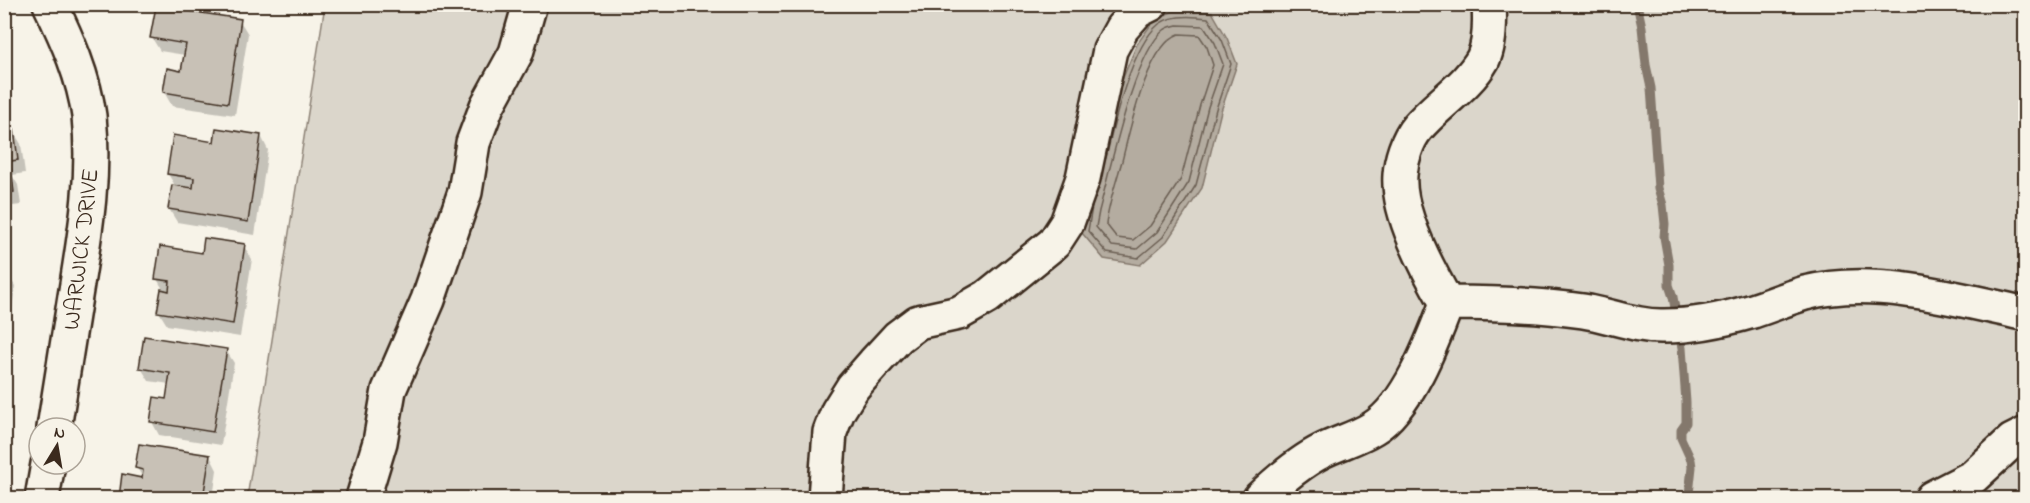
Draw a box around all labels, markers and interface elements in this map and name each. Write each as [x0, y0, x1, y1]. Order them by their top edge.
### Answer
street label: WARWICK DRIVE [55, 166, 110, 332]
north arrow [27, 416, 87, 476]
text: N [52, 420, 67, 446]

